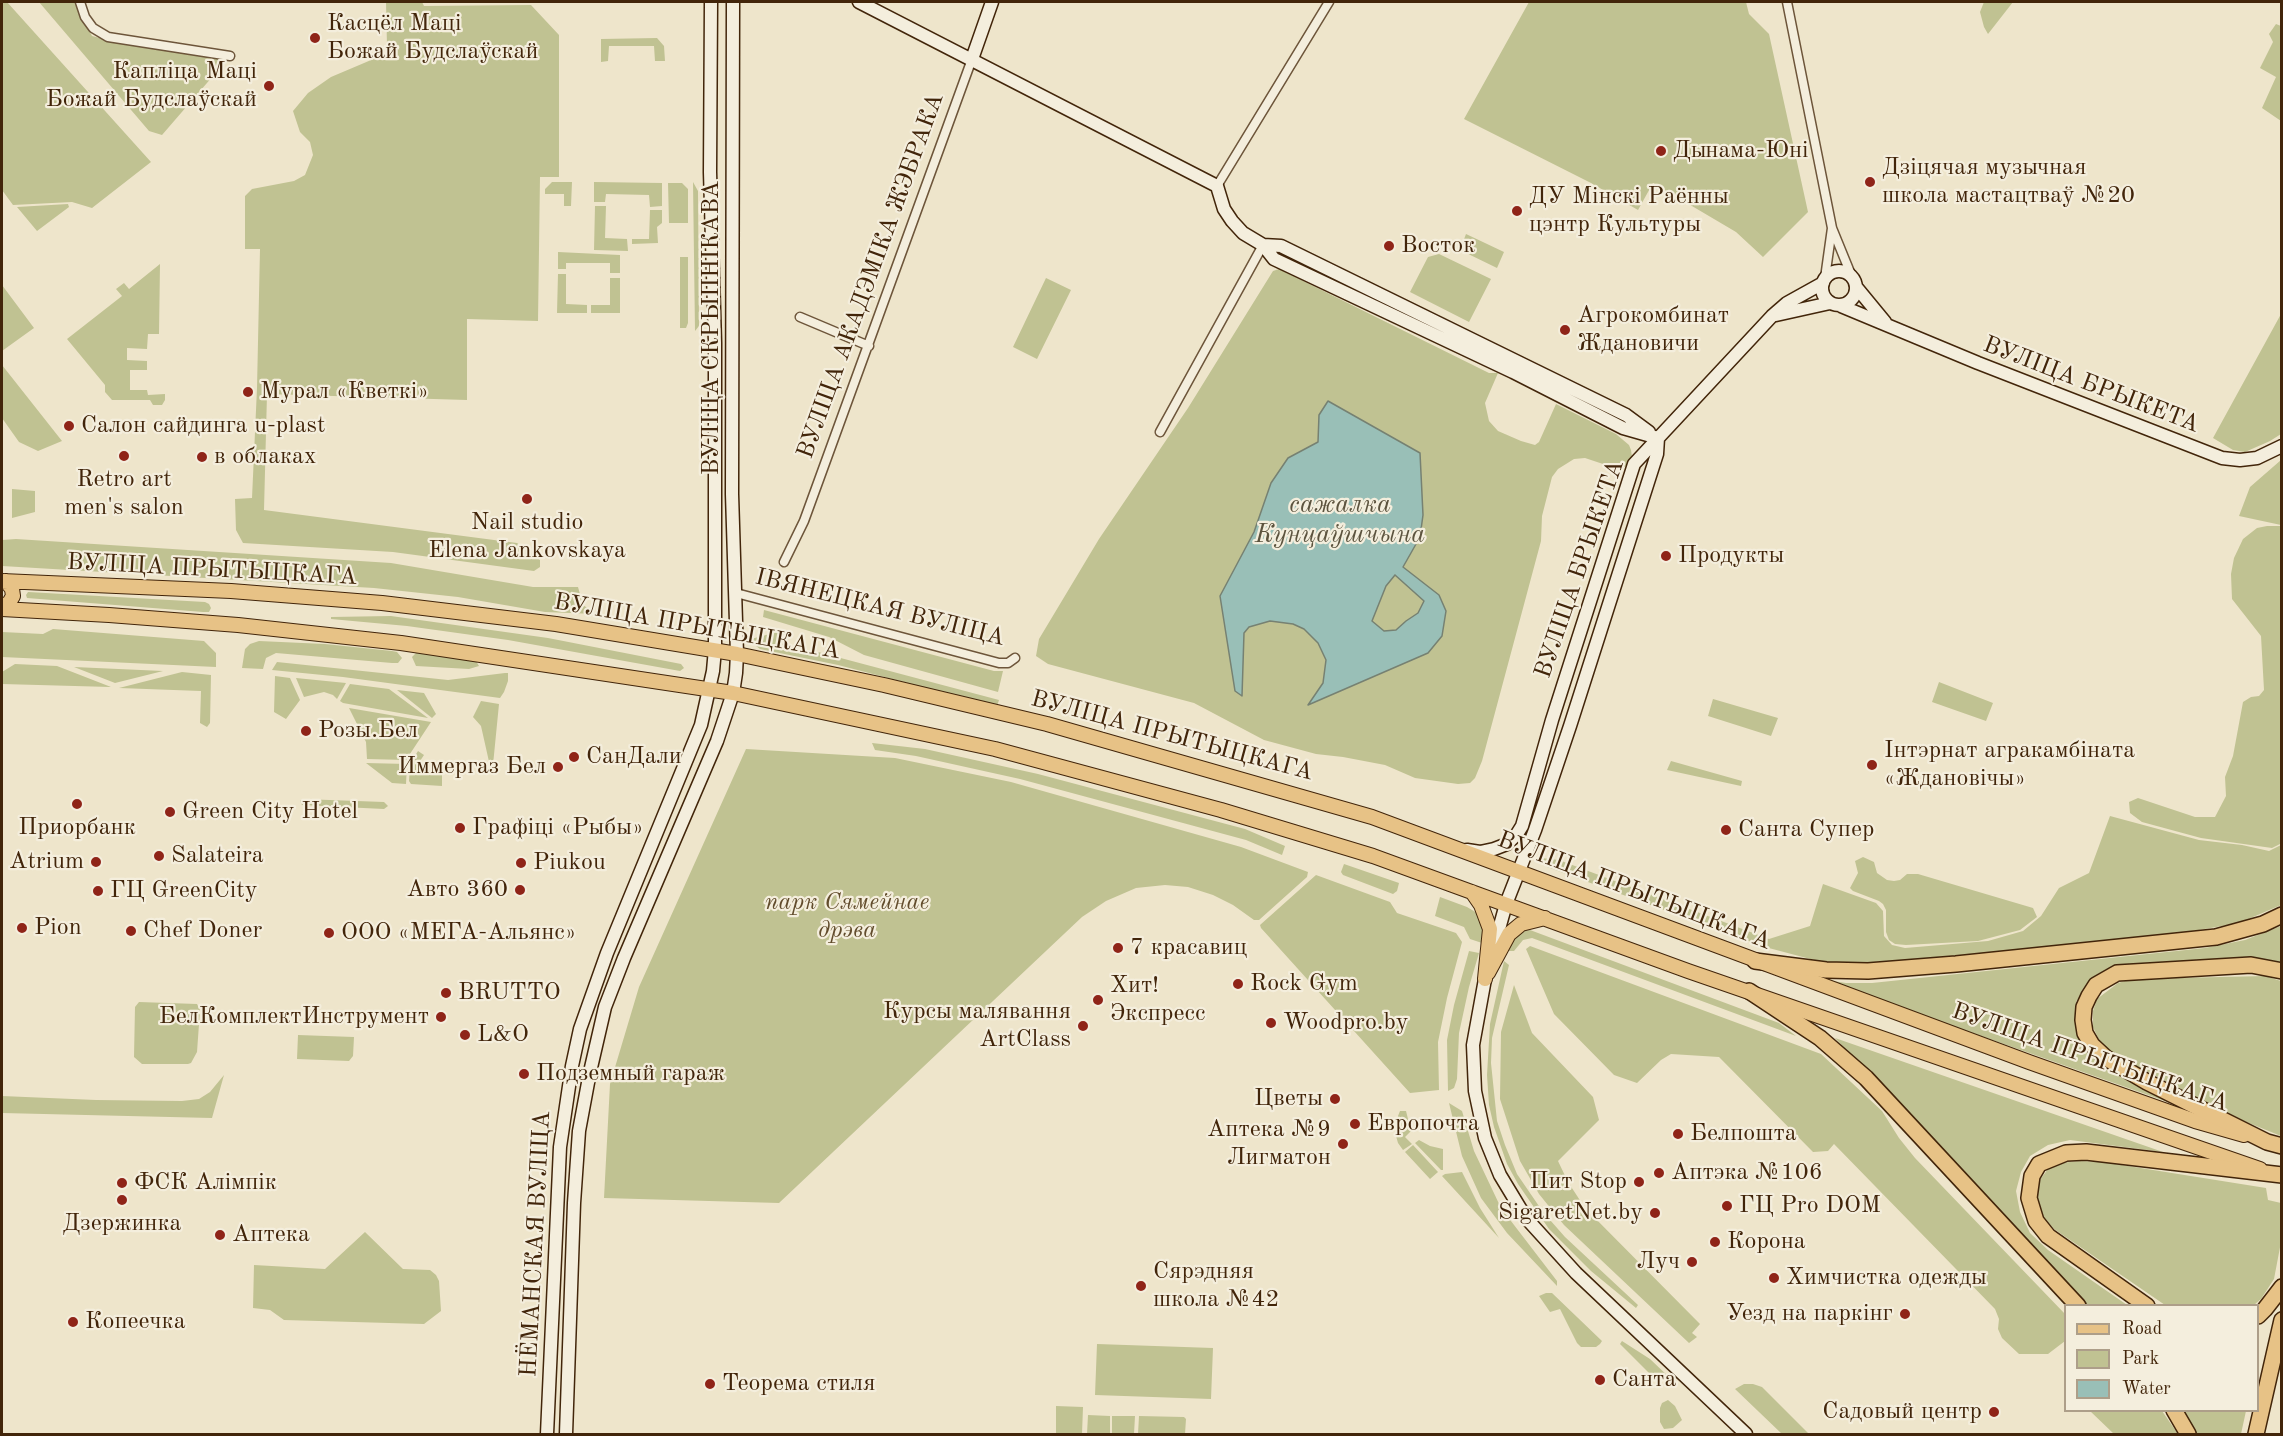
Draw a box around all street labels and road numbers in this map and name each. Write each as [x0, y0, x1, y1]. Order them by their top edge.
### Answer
street label: ВУЛІЦА АКАДЭМІКА ЖЭБРАКА [791, 89, 951, 463]
street label: ВУЛІЦА СКРЫПНІКАВА [698, 181, 726, 475]
street label: ВУЛІЦА БРЫКЕТА [1979, 330, 2203, 440]
street label: ВУЛІЦА БРЫКЕТА [1529, 456, 1631, 682]
street label: ВУЛІЦА ПРЫТЫЦКАГА [66, 548, 358, 592]
street label: ІВЯНЕЦКАЯ ВУЛІЦА [752, 563, 1008, 653]
street label: ВУЛІЦА ПРЫТЫЦКАГА [551, 588, 843, 666]
street label: ВУЛІЦА ПРЫТЫЦКАГА [1028, 684, 1316, 788]
street label: ВУЛІЦА ПРЫТЫЦКАГА [1493, 825, 1775, 957]
street label: ВУЛІЦА ПРЫТЫЦКАГА [1948, 997, 2232, 1119]
street label: НЁМАНСКАЯ ВУЛІЦА [515, 1110, 557, 1378]

